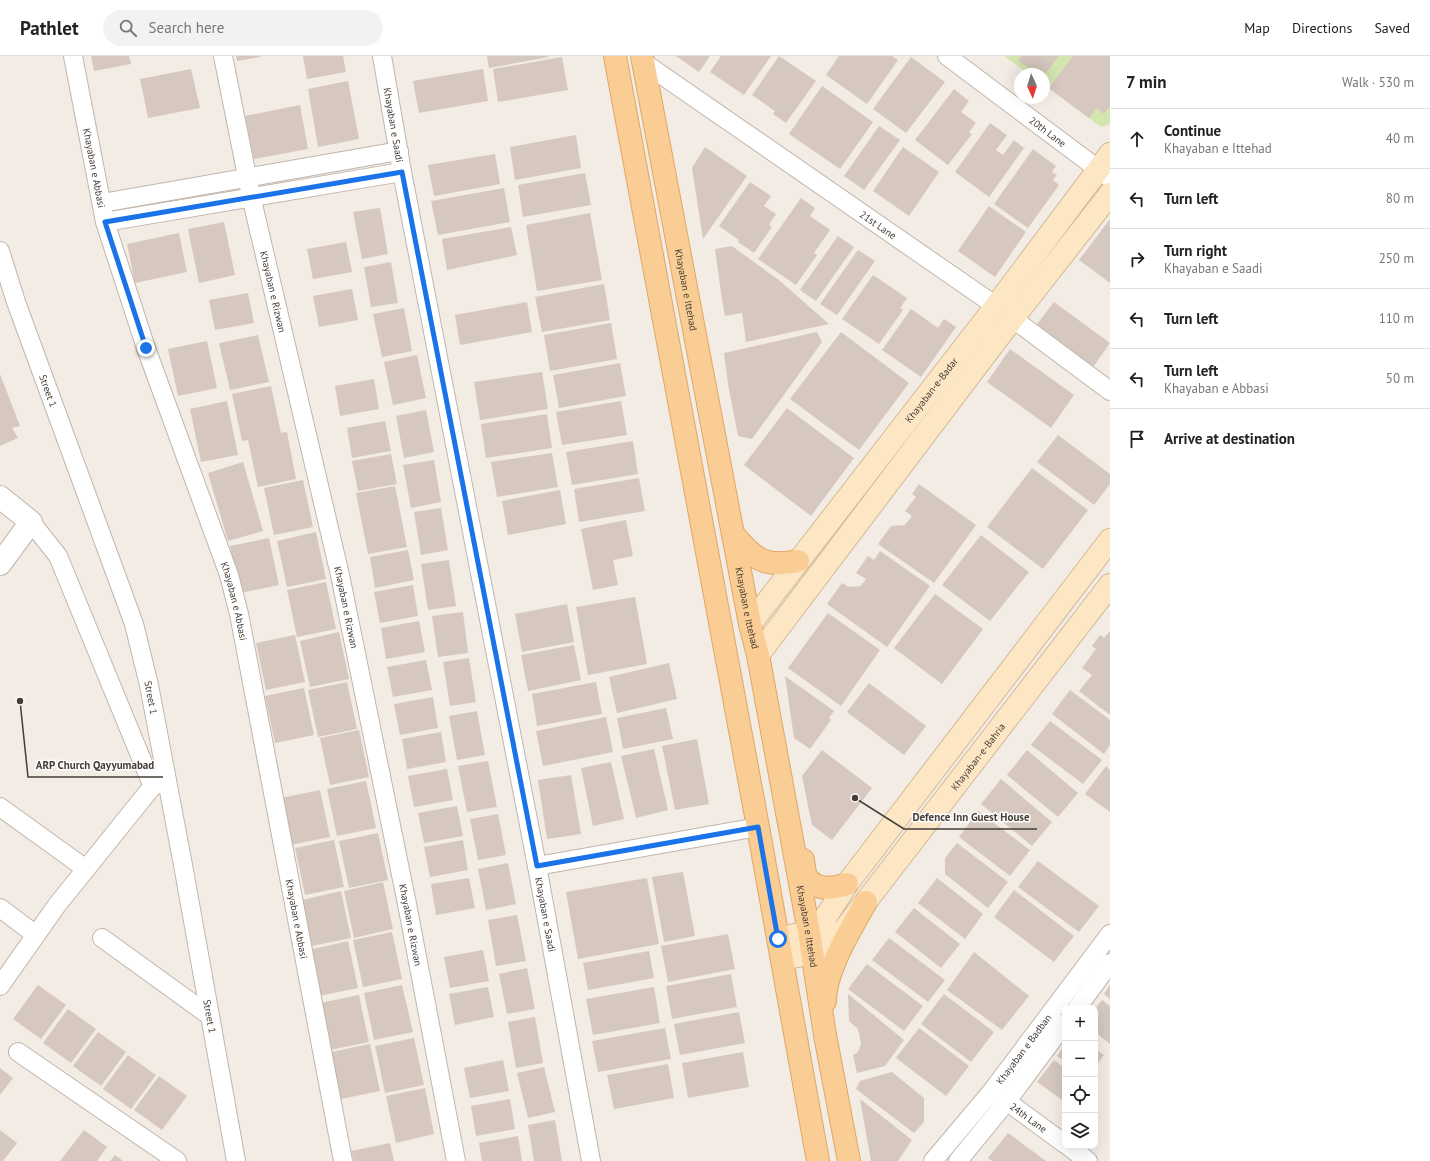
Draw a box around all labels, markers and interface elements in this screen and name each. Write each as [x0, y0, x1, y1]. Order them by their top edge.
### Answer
search box [103, 10, 383, 46]
text: Pathlet [20, 16, 79, 40]
icon: search [117, 17, 139, 39]
text: Search here [149, 18, 224, 37]
text: Map [1244, 19, 1270, 37]
text: Directions [1292, 19, 1352, 37]
text: Saved [1374, 19, 1410, 37]
north arrow [1014, 68, 1050, 104]
text: 7 min [1126, 71, 1167, 93]
text: Walk · 530 m [1342, 74, 1414, 91]
street label: Khayaban e Saadi [381, 87, 407, 163]
street label: 20th Lane [1027, 113, 1069, 150]
text: Continue [1164, 121, 1221, 140]
street label: Khayaban e Abbasi [81, 127, 109, 209]
icon: ahead [1126, 128, 1148, 150]
text: 40 m [1386, 130, 1414, 147]
text: Khayaban e Ittehad [1164, 140, 1272, 157]
icon: left [1126, 188, 1148, 210]
text: Turn left [1164, 189, 1218, 208]
text: 80 m [1386, 190, 1414, 207]
street label: 21st Lane [857, 207, 899, 242]
text: Turn right [1164, 241, 1227, 260]
street label: Khayaban e Ittehad [672, 248, 701, 332]
icon: right [1126, 248, 1148, 270]
street label: Khayaban e Rizwan [258, 250, 289, 334]
text: 250 m [1379, 250, 1414, 267]
text: Khayaban e Saadi [1164, 260, 1262, 277]
icon: left [1126, 308, 1148, 330]
text: Turn left [1164, 309, 1218, 328]
text: 110 m [1379, 310, 1414, 327]
route end [137, 339, 155, 357]
street label: Khayaban-e-Badar [902, 354, 961, 425]
text: Turn left [1164, 361, 1218, 380]
icon: left [1126, 368, 1148, 390]
text: 50 m [1386, 370, 1414, 387]
street label: Street 1 [37, 373, 60, 409]
text: Khayaban e Abbasi [1164, 380, 1269, 397]
icon: arrive [1126, 428, 1148, 450]
text: Arrive at destination [1164, 429, 1295, 448]
street label: Khayaban e Abbasi [218, 560, 250, 642]
street label: Khayaban e Rizwan [332, 565, 361, 649]
street label: Khayaban e Ittehad [733, 566, 763, 650]
street label: Street 1 [142, 680, 161, 715]
street label: Khayaban-e-Bahria [948, 720, 1008, 793]
callout: ARP Church Qayyumabad [28, 754, 163, 777]
text: ARP Church Qayyumabad [36, 758, 154, 772]
callout: Defence Inn Guest House [904, 806, 1037, 829]
text: Defence Inn Guest House [912, 810, 1030, 824]
street label: Khayaban e Saadi [533, 876, 559, 953]
street label: Khayaban e Abbasi [283, 878, 311, 960]
street label: Khayaban e Rizwan [397, 883, 425, 967]
street label: Khayaban e Ittehad [794, 884, 821, 968]
route start [769, 930, 787, 948]
street label: Street 1 [201, 998, 219, 1034]
map controls [1062, 1005, 1098, 1149]
button: + [1062, 1005, 1098, 1041]
street label: Khayaban e Badban [993, 1011, 1054, 1087]
button: − [1062, 1041, 1098, 1077]
button: locate [1062, 1077, 1098, 1113]
street label: 24th Lane [1007, 1099, 1050, 1135]
button: layers [1062, 1113, 1098, 1149]

